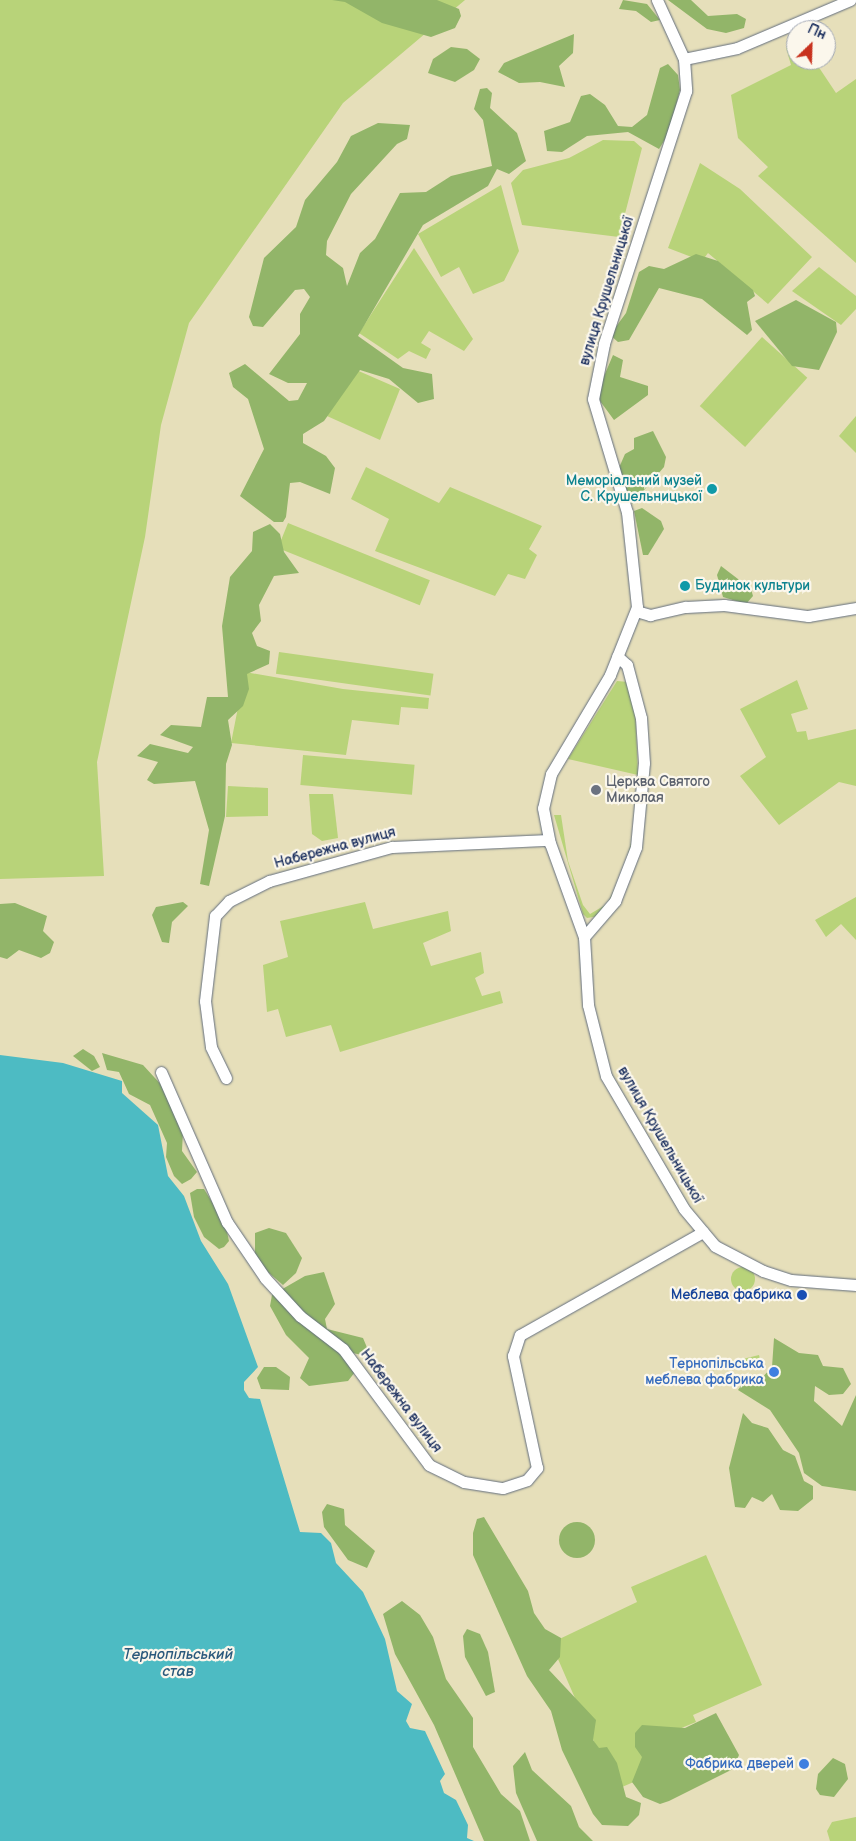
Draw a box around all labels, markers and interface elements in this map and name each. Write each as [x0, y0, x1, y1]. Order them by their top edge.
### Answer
north arrow [786, 20, 836, 70]
text: Пн [805, 20, 829, 43]
street label: вулиця Крушельницької [576, 214, 638, 368]
place label: Меморіальний музей С. Крушельницької [566, 473, 702, 506]
marker: Меморіальний музей С. Крушельницької [706, 483, 718, 495]
place label: Будинок культури [695, 578, 810, 594]
marker: Будинок культури [679, 580, 691, 592]
place label: Церква Святого Миколая [606, 774, 710, 806]
marker: Церква Святого Миколая [590, 784, 602, 796]
street label: Набережна вулиця [272, 824, 398, 872]
street label: вулиця Крушельницької [614, 1064, 706, 1206]
place label: Меблева фабрика [671, 1287, 792, 1303]
marker: Меблева фабрика [796, 1289, 808, 1301]
street label: Набережна вулиця [357, 1346, 445, 1456]
place label: Тернопільська меблева фабрика [645, 1356, 764, 1388]
marker: Тернопільська меблева фабрика [768, 1366, 780, 1378]
water label: Тернопільський став [123, 1645, 233, 1680]
place label: Фабрика дверей [685, 1756, 794, 1772]
marker: Фабрика дверей [798, 1758, 810, 1770]

